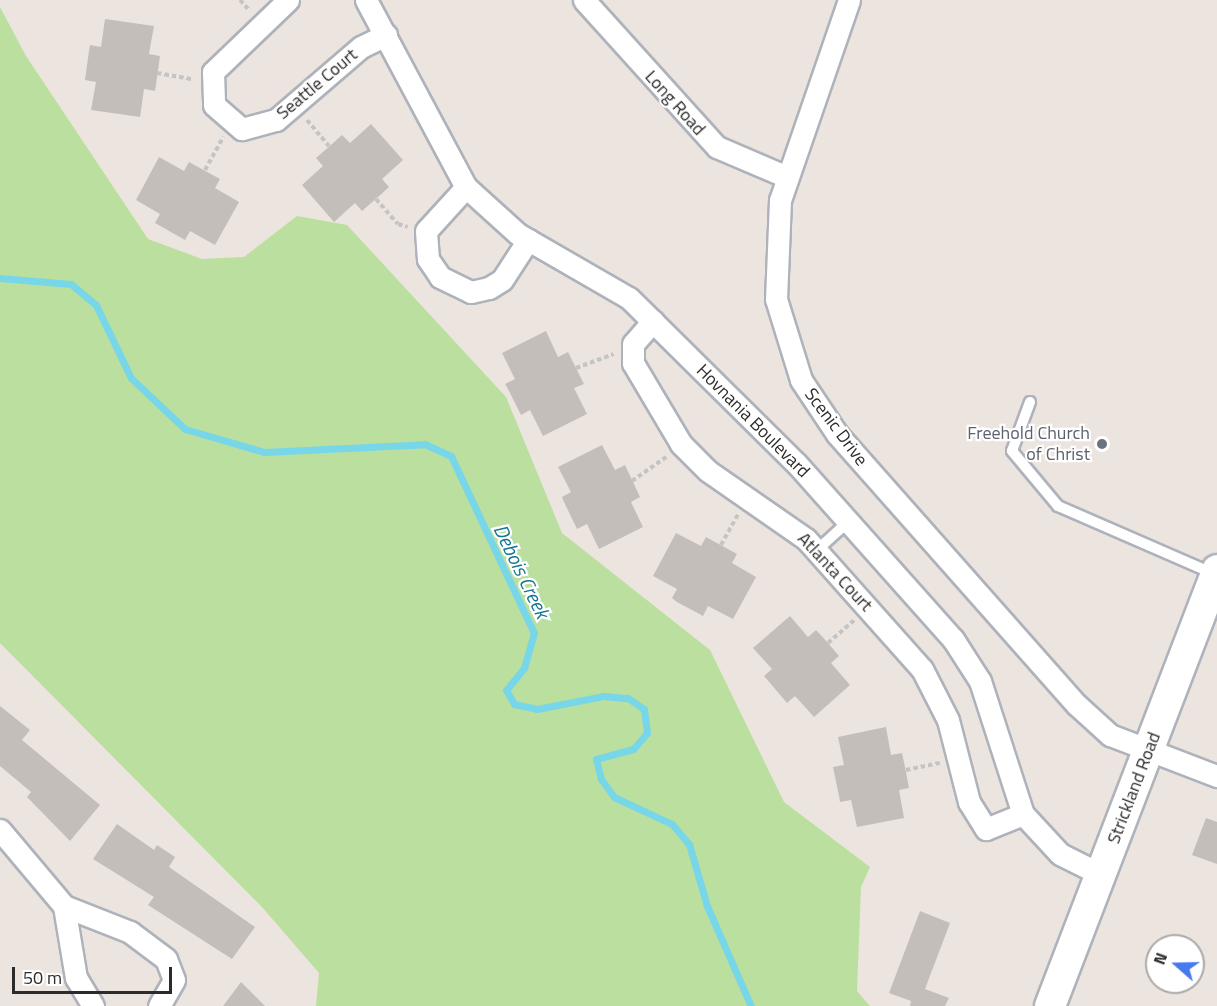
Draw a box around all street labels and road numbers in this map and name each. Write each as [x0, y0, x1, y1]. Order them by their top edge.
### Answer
street label: Seattle Court [272, 44, 362, 124]
street label: Long Road [640, 66, 710, 140]
street label: Hovnania Boulevard [692, 360, 814, 482]
street label: Scenic Drive [800, 384, 872, 470]
street label: Atlanta Court [793, 528, 877, 616]
street label: Strickland Road [1103, 729, 1165, 847]

